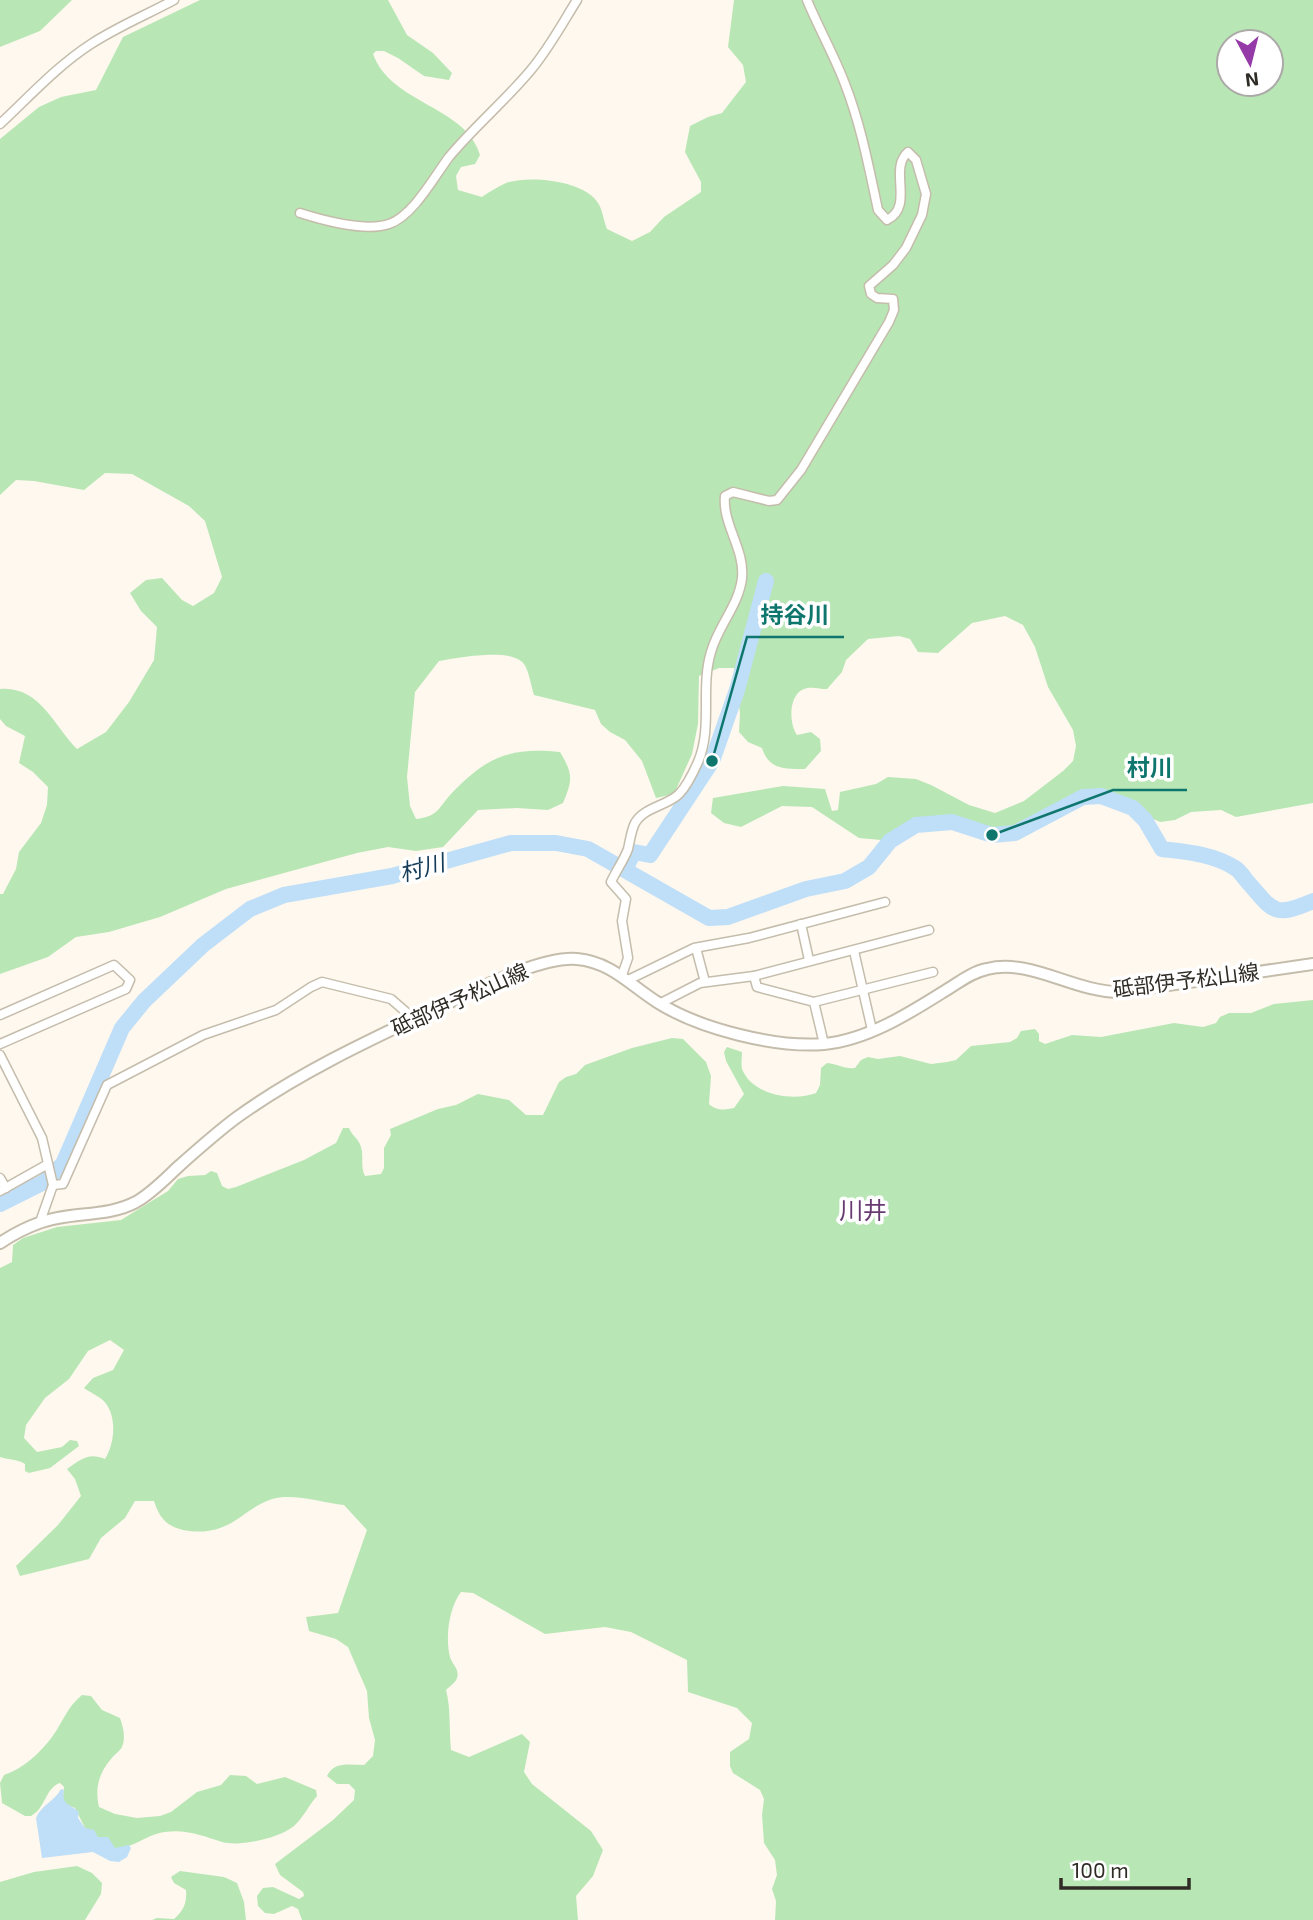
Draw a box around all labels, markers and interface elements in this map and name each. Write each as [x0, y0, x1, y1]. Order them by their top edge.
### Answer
north arrow [1215, 28, 1285, 98]
text: N [1244, 68, 1260, 93]
callout: 持谷川 [747, 593, 844, 637]
text: 持谷川 [761, 600, 830, 628]
callout: 村川 [1113, 746, 1187, 790]
text: 村川 [1127, 753, 1173, 781]
water label: 村川 [396, 847, 450, 887]
street label: 砥部伊予松山線 [387, 957, 532, 1040]
street label: 砥部伊予松山線 [1111, 958, 1260, 1001]
district label: 川井 [839, 1195, 887, 1224]
scale bar [1061, 1846, 1189, 1890]
text: 100 m [1072, 1857, 1129, 1882]

